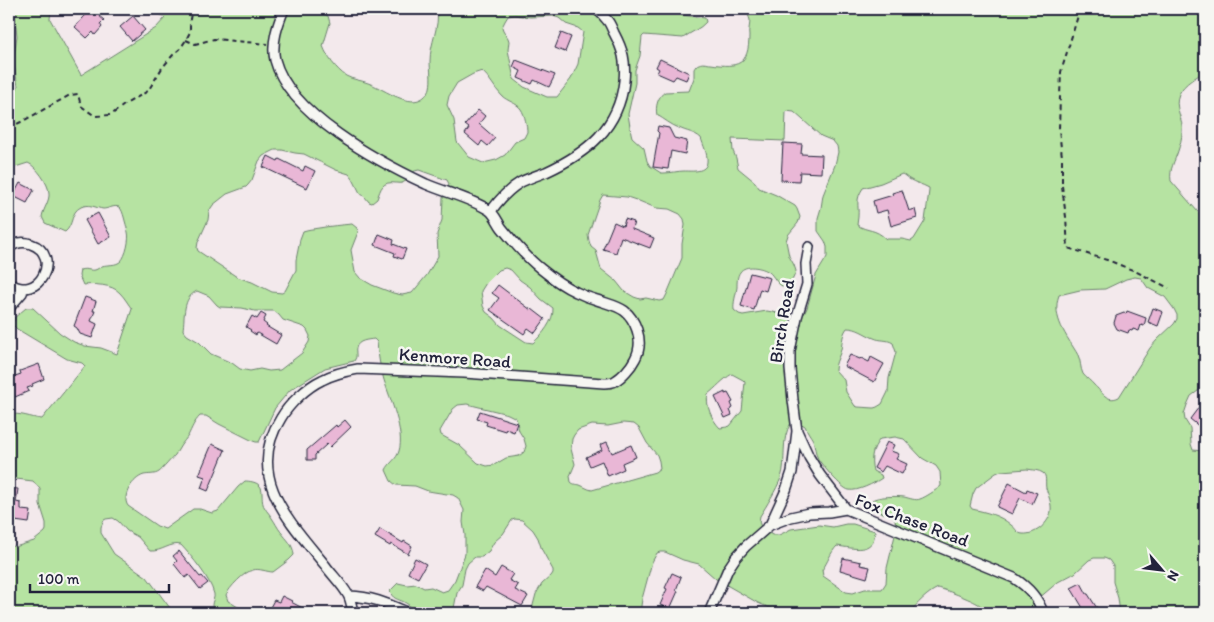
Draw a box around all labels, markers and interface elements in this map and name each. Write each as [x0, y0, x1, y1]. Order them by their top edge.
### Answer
street label: Birch Road [765, 277, 800, 365]
street label: Kenmore Road [398, 343, 512, 373]
street label: Fox Chase Road [852, 488, 972, 552]
north arrow [1136, 544, 1186, 594]
scale bar [30, 562, 169, 594]
text: N [1163, 568, 1183, 584]
text: 100 m [38, 570, 80, 588]

